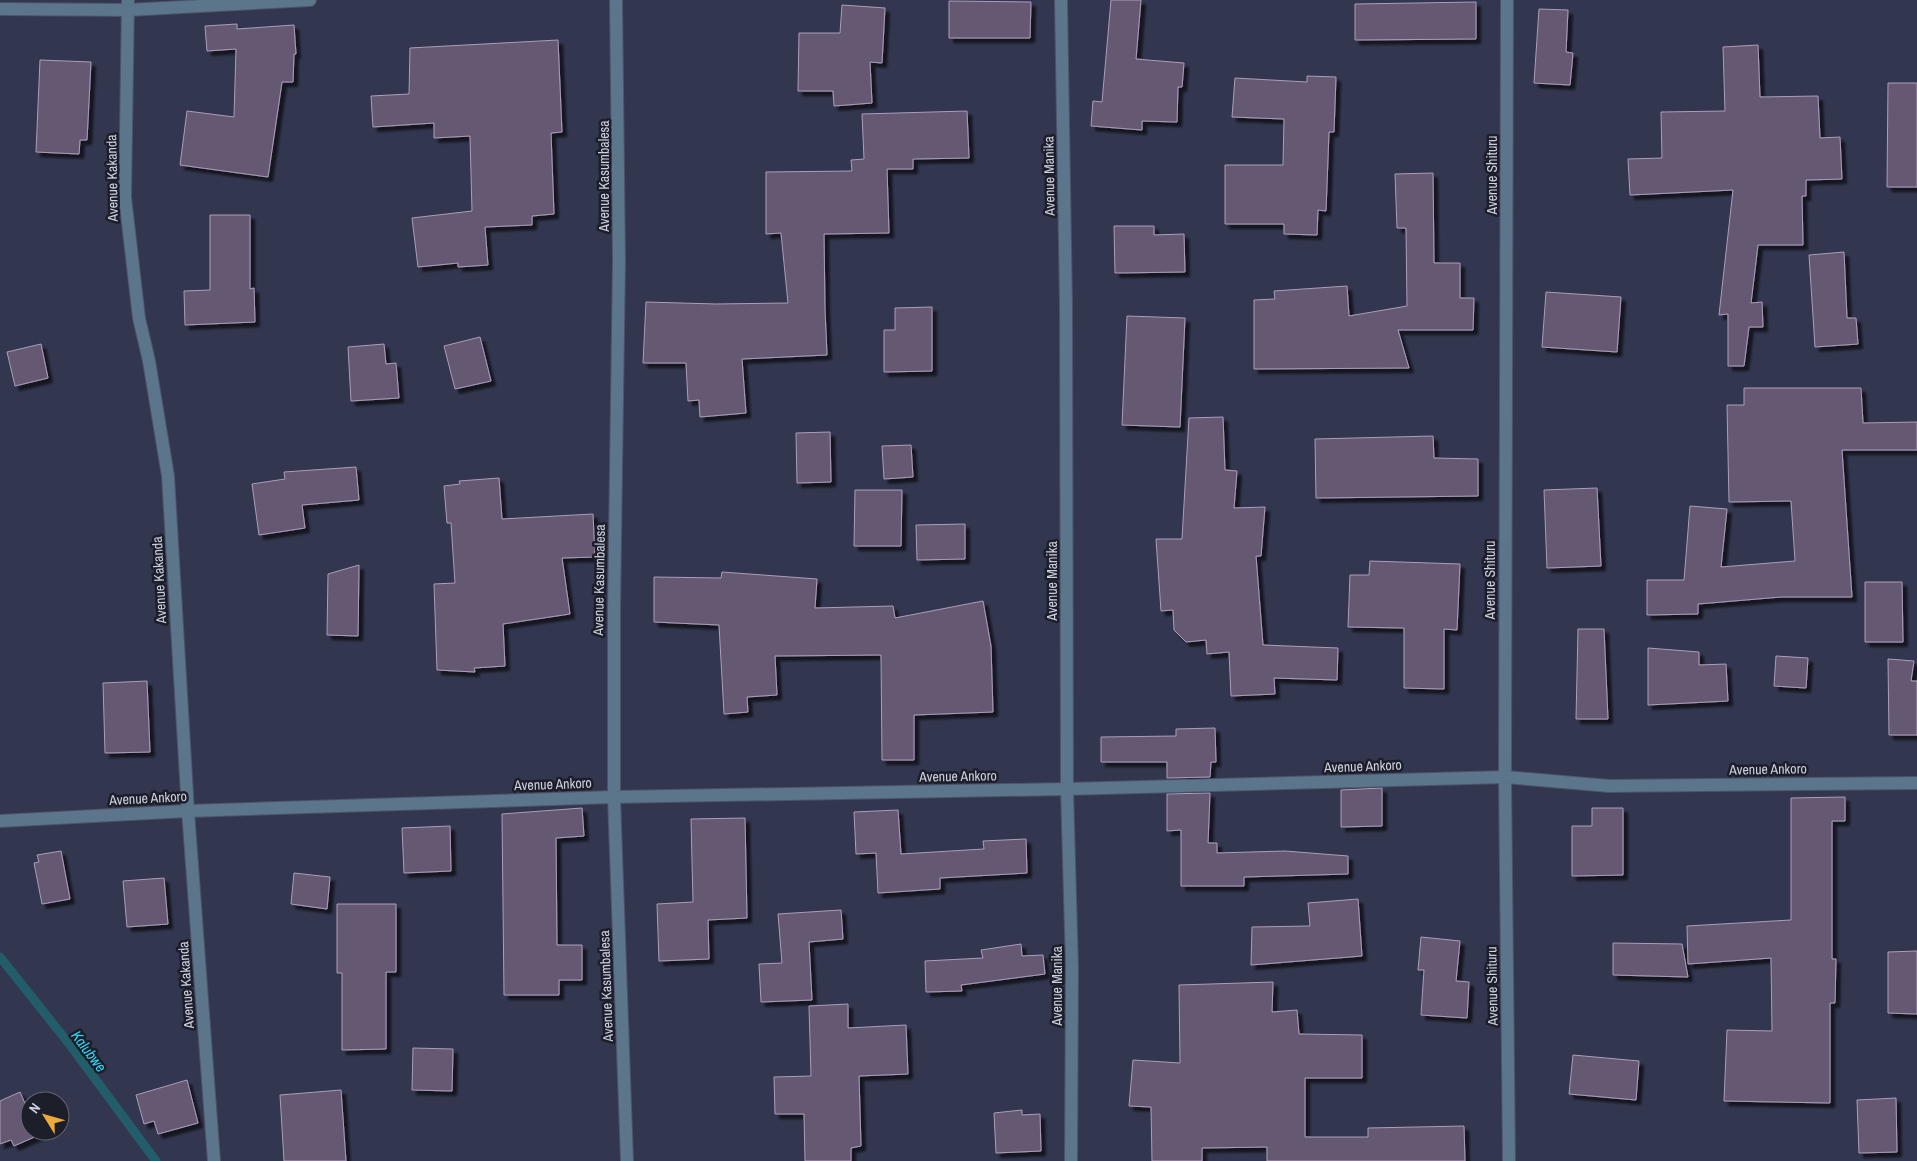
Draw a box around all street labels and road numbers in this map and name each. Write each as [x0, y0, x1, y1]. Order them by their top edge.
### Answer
street label: Avenue Kasumbalesa [595, 120, 613, 233]
street label: Avenue Kakanda [102, 134, 122, 223]
street label: Avenue Manika [1039, 135, 1059, 217]
street label: Avenue Shituru [1483, 136, 1501, 215]
street label: Avenue Kasumbalesa [589, 523, 609, 637]
street label: Avenue Kakanda [148, 535, 170, 625]
street label: Avenue Manika [1043, 541, 1061, 622]
street label: Avenue Shituru [1481, 541, 1499, 620]
street label: Avenue Ankoro [1323, 756, 1402, 776]
street label: Avenue Ankoro [1728, 759, 1807, 779]
street label: Avenue Ankoro [918, 766, 997, 786]
street label: Avenue Ankoro [513, 774, 592, 794]
street label: Avenue Ankoro [108, 787, 187, 809]
street label: Avenue Kasumbalesa [595, 929, 617, 1043]
street label: Avenue Kakanda [174, 940, 198, 1030]
street label: Avenue Manika [1048, 946, 1066, 1027]
street label: Avenue Shituru [1482, 946, 1502, 1027]

